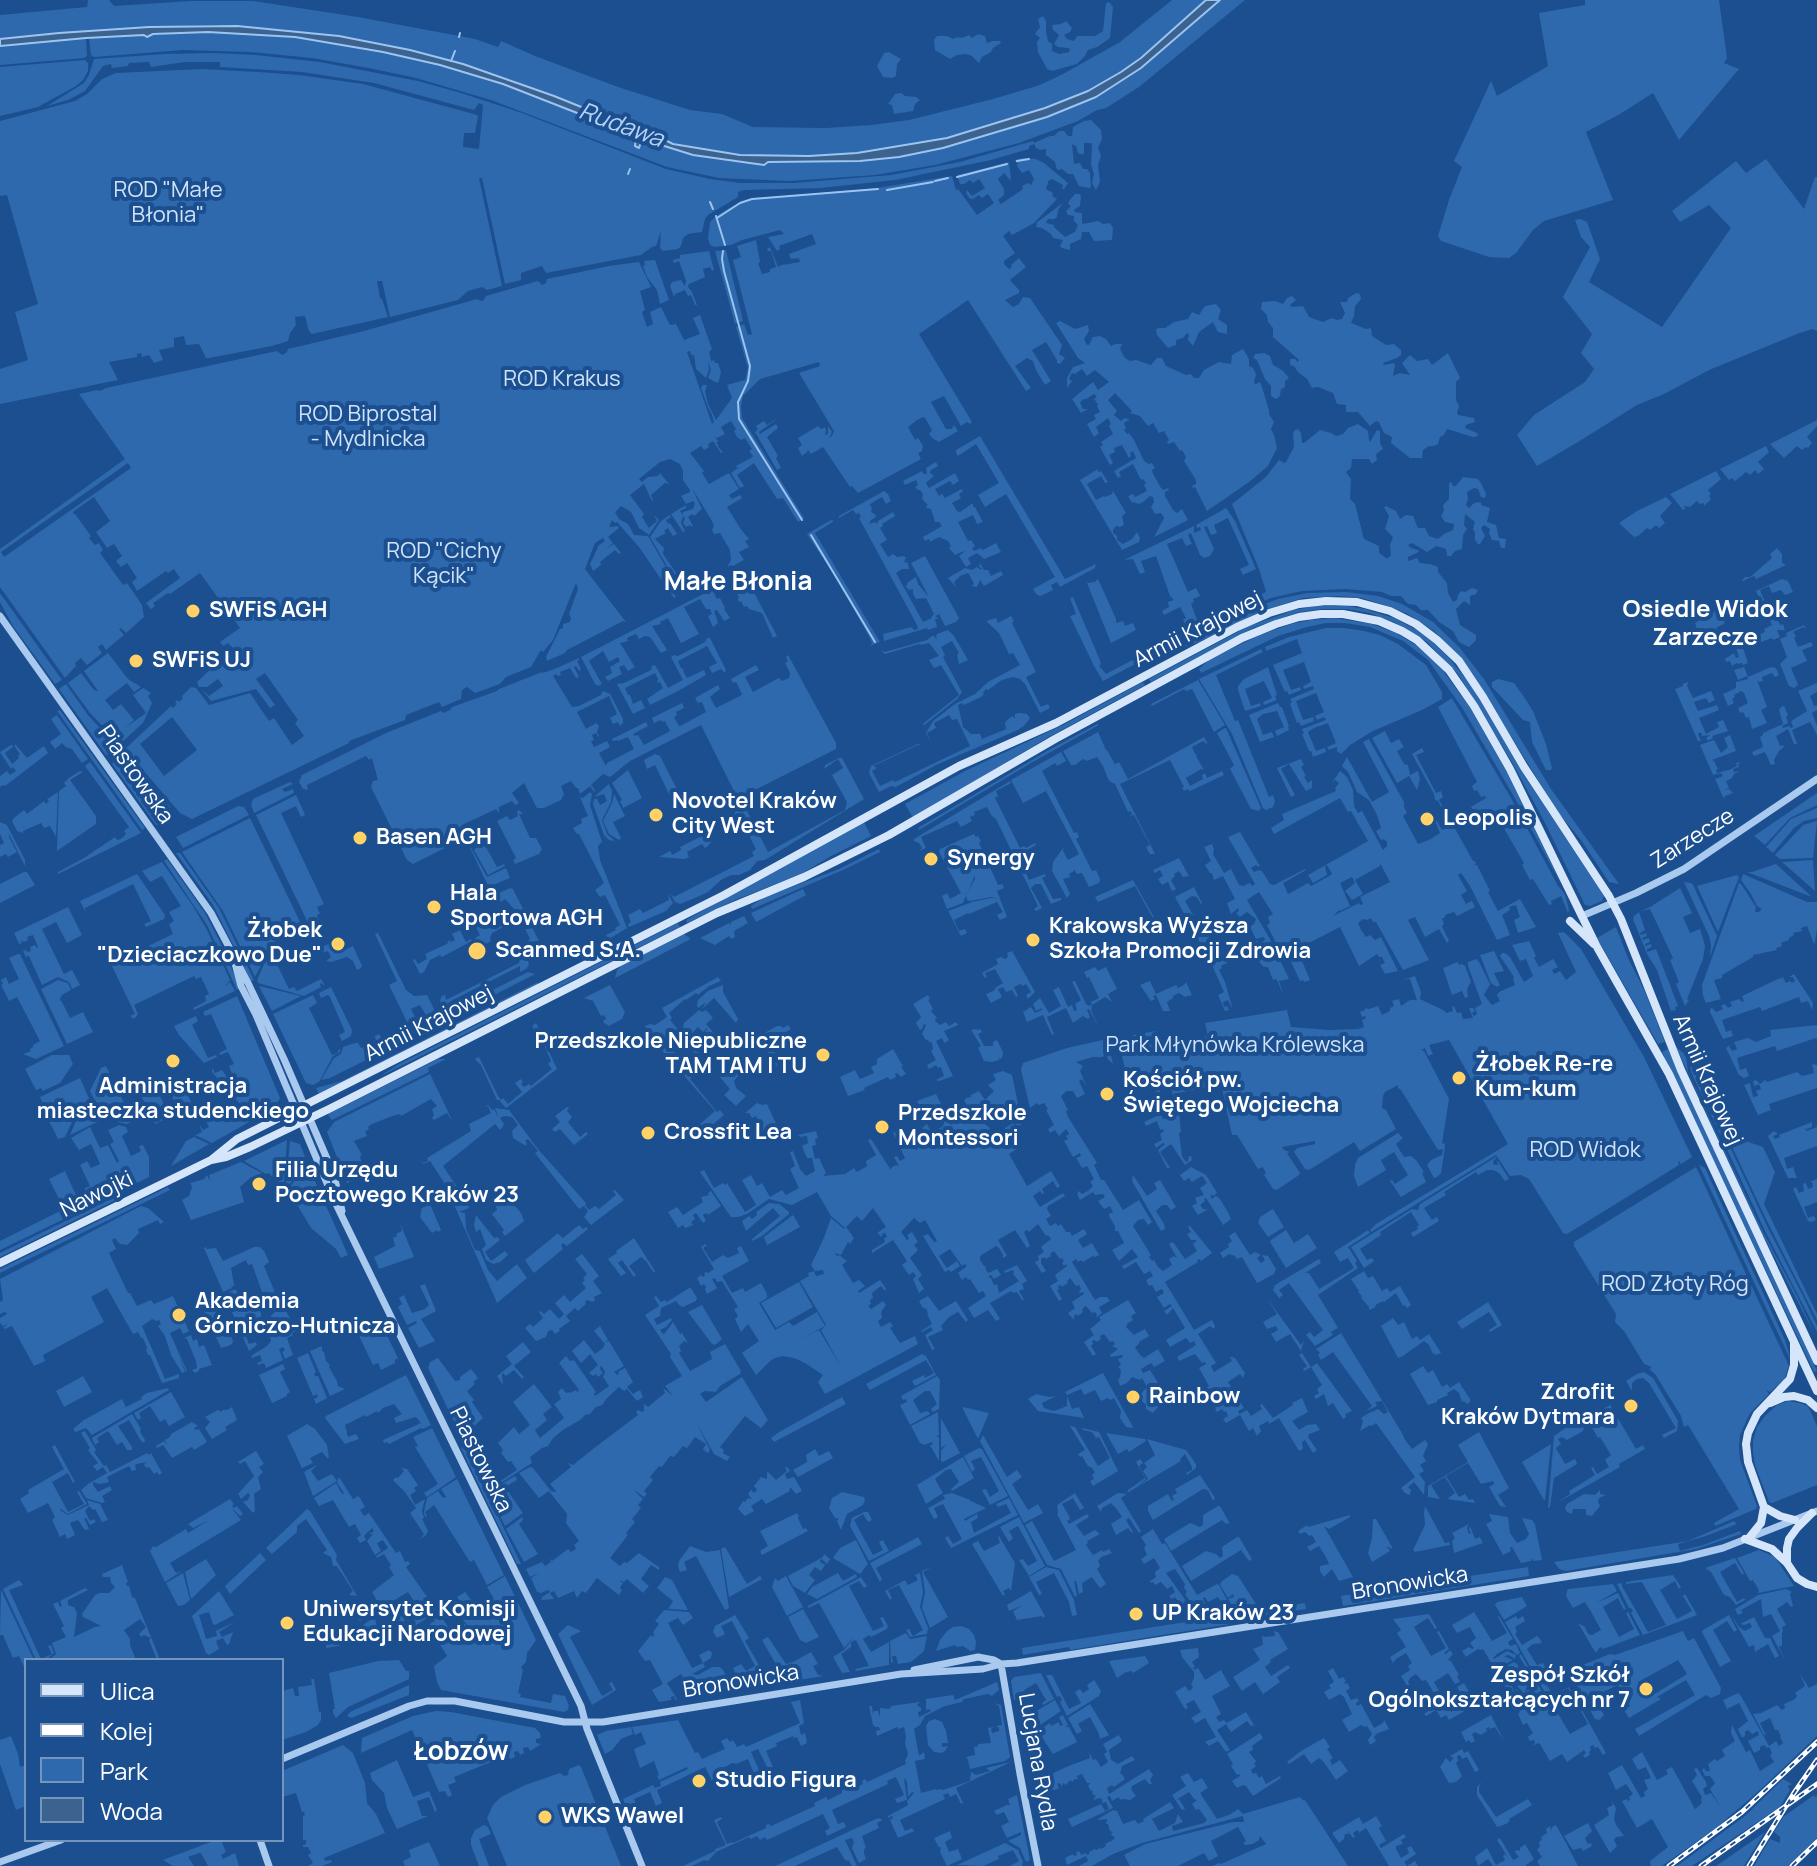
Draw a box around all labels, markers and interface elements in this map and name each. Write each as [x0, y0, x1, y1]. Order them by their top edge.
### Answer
water label: Rudawa [575, 98, 667, 154]
park label: ROD "Małe Błonia" [114, 178, 222, 230]
park label: ROD Krakus [503, 367, 621, 393]
park label: ROD Biprostal - Mydlnicka [299, 402, 437, 454]
park label: ROD "Cichy Kącik" [386, 539, 502, 590]
district label: Małe Błonia [664, 567, 812, 599]
street label: Armii Krajowej [1129, 586, 1267, 674]
district label: Osiedle Widok Zarzecze [1622, 596, 1788, 652]
place label: SWFiS AGH [209, 598, 327, 624]
marker: SWFiS AGH [184, 602, 202, 620]
place label: SWFiS UJ [152, 648, 251, 674]
marker: SWFiS UJ [127, 652, 145, 670]
street label: Piastowska [91, 721, 179, 829]
place label: Novotel Kraków City West [672, 789, 837, 840]
street label: Zarzecze [1647, 803, 1739, 875]
marker: Novotel Kraków City West [647, 806, 665, 824]
place label: Leopolis [1443, 806, 1533, 832]
marker: Leopolis [1418, 810, 1436, 828]
place label: Basen AGH [376, 825, 492, 851]
marker: Basen AGH [351, 829, 369, 847]
place label: Synergy [947, 846, 1035, 872]
marker: Synergy [922, 850, 940, 868]
place label: Hala Sportowa AGH [450, 881, 603, 932]
marker: Hala Sportowa AGH [425, 898, 443, 916]
place label: Krakowska Wyższa Szkoła Promocji Zdrowia [1049, 914, 1311, 966]
place label: Żłobek "Dzieciaczkowo Due" [97, 918, 322, 970]
marker: Krakowska Wyższa Szkoła Promocji Zdrowia [1024, 931, 1042, 949]
marker: Żłobek "Dzieciaczkowo Due" [329, 935, 347, 953]
place label: Scanmed S.A. [495, 938, 641, 964]
marker: Scanmed S.A. [466, 940, 488, 962]
street label: Armii Krajowej [360, 980, 498, 1068]
street label: Armii Krajowej [1666, 1010, 1748, 1150]
place label: Przedszkole Niepubliczne TAM TAM I TU [535, 1029, 807, 1080]
park label: Park Młynówka Królewska [1105, 1033, 1365, 1059]
marker: Przedszkole Niepubliczne TAM TAM I TU [814, 1046, 832, 1064]
marker: Administracja miasteczka studenckiego [164, 1052, 182, 1070]
place label: Żłobek Re-re Kum-kum [1475, 1052, 1613, 1104]
place label: Kościół pw. Świętego Wojciecha [1123, 1068, 1339, 1120]
marker: Żłobek Re-re Kum-kum [1450, 1069, 1468, 1087]
place label: Administracja miasteczka studenckiego [37, 1074, 309, 1126]
marker: Kościół pw. Świętego Wojciecha [1098, 1085, 1116, 1103]
place label: Przedszkole Montessori [898, 1101, 1027, 1152]
marker: Przedszkole Montessori [873, 1118, 891, 1136]
place label: Crossfit Lea [664, 1120, 792, 1146]
marker: Crossfit Lea [639, 1124, 657, 1142]
park label: ROD Widok [1529, 1138, 1641, 1164]
place label: Filia Urzędu Pocztowego Kraków 23 [275, 1158, 519, 1210]
street label: Nawojki [56, 1166, 138, 1224]
marker: Filia Urzędu Pocztowego Kraków 23 [250, 1175, 268, 1193]
park label: ROD Złoty Róg [1601, 1272, 1749, 1298]
place label: Akademia Górniczo-Hutnicza [195, 1289, 395, 1340]
marker: Akademia Górniczo-Hutnicza [170, 1306, 188, 1324]
place label: Zdrofit Kraków Dytmara [1441, 1380, 1615, 1432]
place label: Rainbow [1149, 1384, 1240, 1410]
marker: Rainbow [1124, 1388, 1142, 1406]
marker: Zdrofit Kraków Dytmara [1622, 1397, 1640, 1415]
street label: Piastowska [443, 1403, 517, 1517]
street label: Bronowicka [1350, 1562, 1470, 1606]
place label: Uniwersytet Komisji Edukacji Narodowej [303, 1597, 516, 1648]
place label: UP Kraków 23 [1152, 1601, 1294, 1627]
marker: UP Kraków 23 [1127, 1605, 1145, 1623]
marker: Uniwersytet Komisji Edukacji Narodowej [278, 1614, 296, 1632]
legend [24, 1658, 284, 1842]
street label: Bronowicka [681, 1660, 801, 1704]
place label: Zespół Szkół Ogólnokształcących nr 7 [1368, 1663, 1630, 1714]
text: Ulica [100, 1674, 155, 1707]
marker: Zespół Szkół Ogólnokształcących nr 7 [1637, 1680, 1655, 1698]
street label: Lucjana Rydla [1012, 1691, 1062, 1833]
text: Kolej [100, 1714, 153, 1747]
district label: Łobzów [413, 1737, 509, 1769]
text: Park [100, 1754, 148, 1787]
place label: Studio Figura [715, 1768, 857, 1794]
marker: Studio Figura [690, 1772, 708, 1790]
text: Woda [100, 1794, 163, 1827]
place label: WKS Wawel [561, 1804, 684, 1830]
marker: WKS Wawel [536, 1808, 554, 1826]

